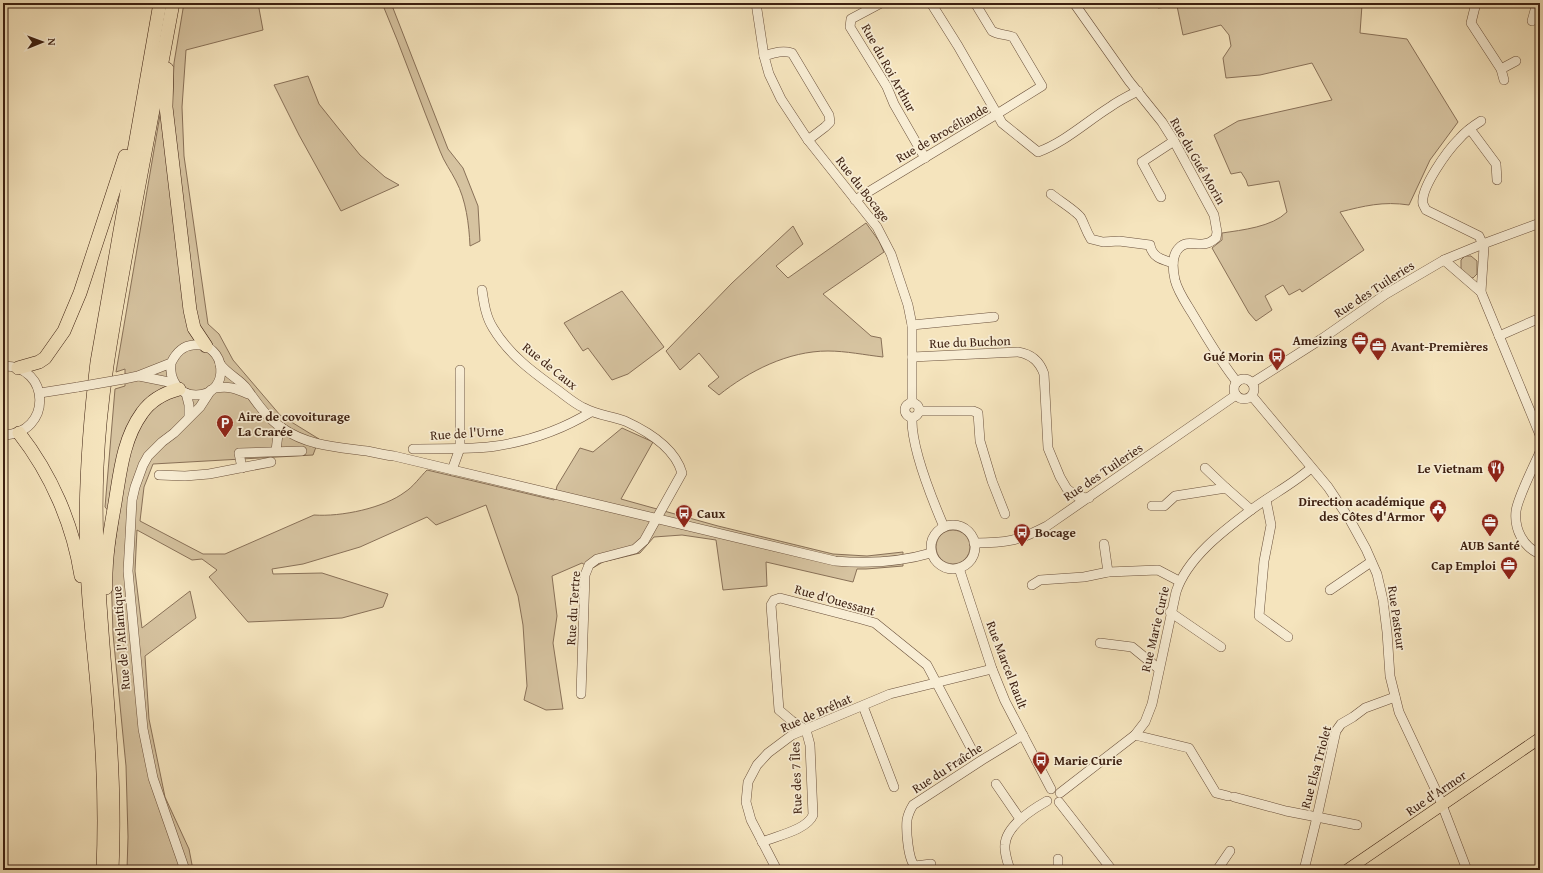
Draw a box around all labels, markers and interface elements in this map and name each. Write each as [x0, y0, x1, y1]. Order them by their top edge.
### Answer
street label: Rue du Roi Arthur [857, 20, 921, 116]
north arrow [22, 22, 62, 62]
text: N [44, 38, 60, 46]
street label: Rue de Brocéliande [892, 99, 992, 167]
street label: Rue du Gué Morin [1165, 114, 1231, 209]
street label: Rue du Bocage [831, 152, 895, 226]
street label: Rue des Tuileries [1330, 256, 1418, 322]
office icon: Ameizing [1350, 330, 1370, 355]
street label: Rue du Buchon [929, 331, 1012, 353]
place label: Ameizing [1292, 331, 1347, 350]
office icon: Avant-Premières [1368, 336, 1388, 361]
place label: Avant-Premières [1391, 337, 1488, 356]
street label: Rue de Caux [518, 338, 582, 394]
bus stop icon: Gué Morin [1267, 346, 1287, 371]
place label: Gué Morin [1204, 347, 1264, 366]
place label: Aire de covoiturage La Crarée [238, 407, 350, 441]
parking icon: Aire de covoiturage La Crarée [215, 413, 235, 438]
street label: Rue de l'Urne [430, 421, 504, 445]
street label: Rue des Tuileries [1059, 438, 1147, 506]
restaurant icon: Le Vietnam [1486, 458, 1506, 483]
place label: Le Vietnam [1417, 459, 1484, 478]
place label: Direction académique des Côtes d'Armor [1298, 492, 1425, 526]
public building icon: Direction académique des Côtes d'Armor [1428, 498, 1448, 523]
bus stop icon: Caux [674, 503, 694, 528]
place label: Caux [697, 504, 725, 523]
office icon: AUB Santé [1480, 512, 1500, 537]
bus stop icon: Bocage [1012, 522, 1032, 547]
place label: Bocage [1035, 523, 1076, 542]
place label: AUB Santé [1460, 536, 1520, 555]
office icon: Cap Emploi [1499, 555, 1519, 580]
place label: Cap Emploi [1431, 556, 1496, 575]
street label: Rue du Tertre [561, 570, 585, 646]
street label: Rue d'Ouessant [792, 579, 878, 621]
street label: Rue Marie Curie [1136, 584, 1174, 674]
street label: Rue de l'Atlantique [107, 585, 135, 691]
street label: Rue Pasteur [1383, 585, 1411, 652]
street label: Rue Marcel Rault [982, 618, 1033, 712]
street label: Rue de Bréhat [777, 689, 855, 737]
street label: Rue Elsa Triolet [1296, 723, 1336, 811]
street label: Rue du Fraîche [908, 738, 986, 798]
street label: Rue des 7 Îles [785, 741, 807, 815]
bus stop icon: Marie Curie [1031, 750, 1051, 775]
place label: Marie Curie [1054, 751, 1122, 770]
street label: Rue d'Armor [1402, 765, 1471, 820]

